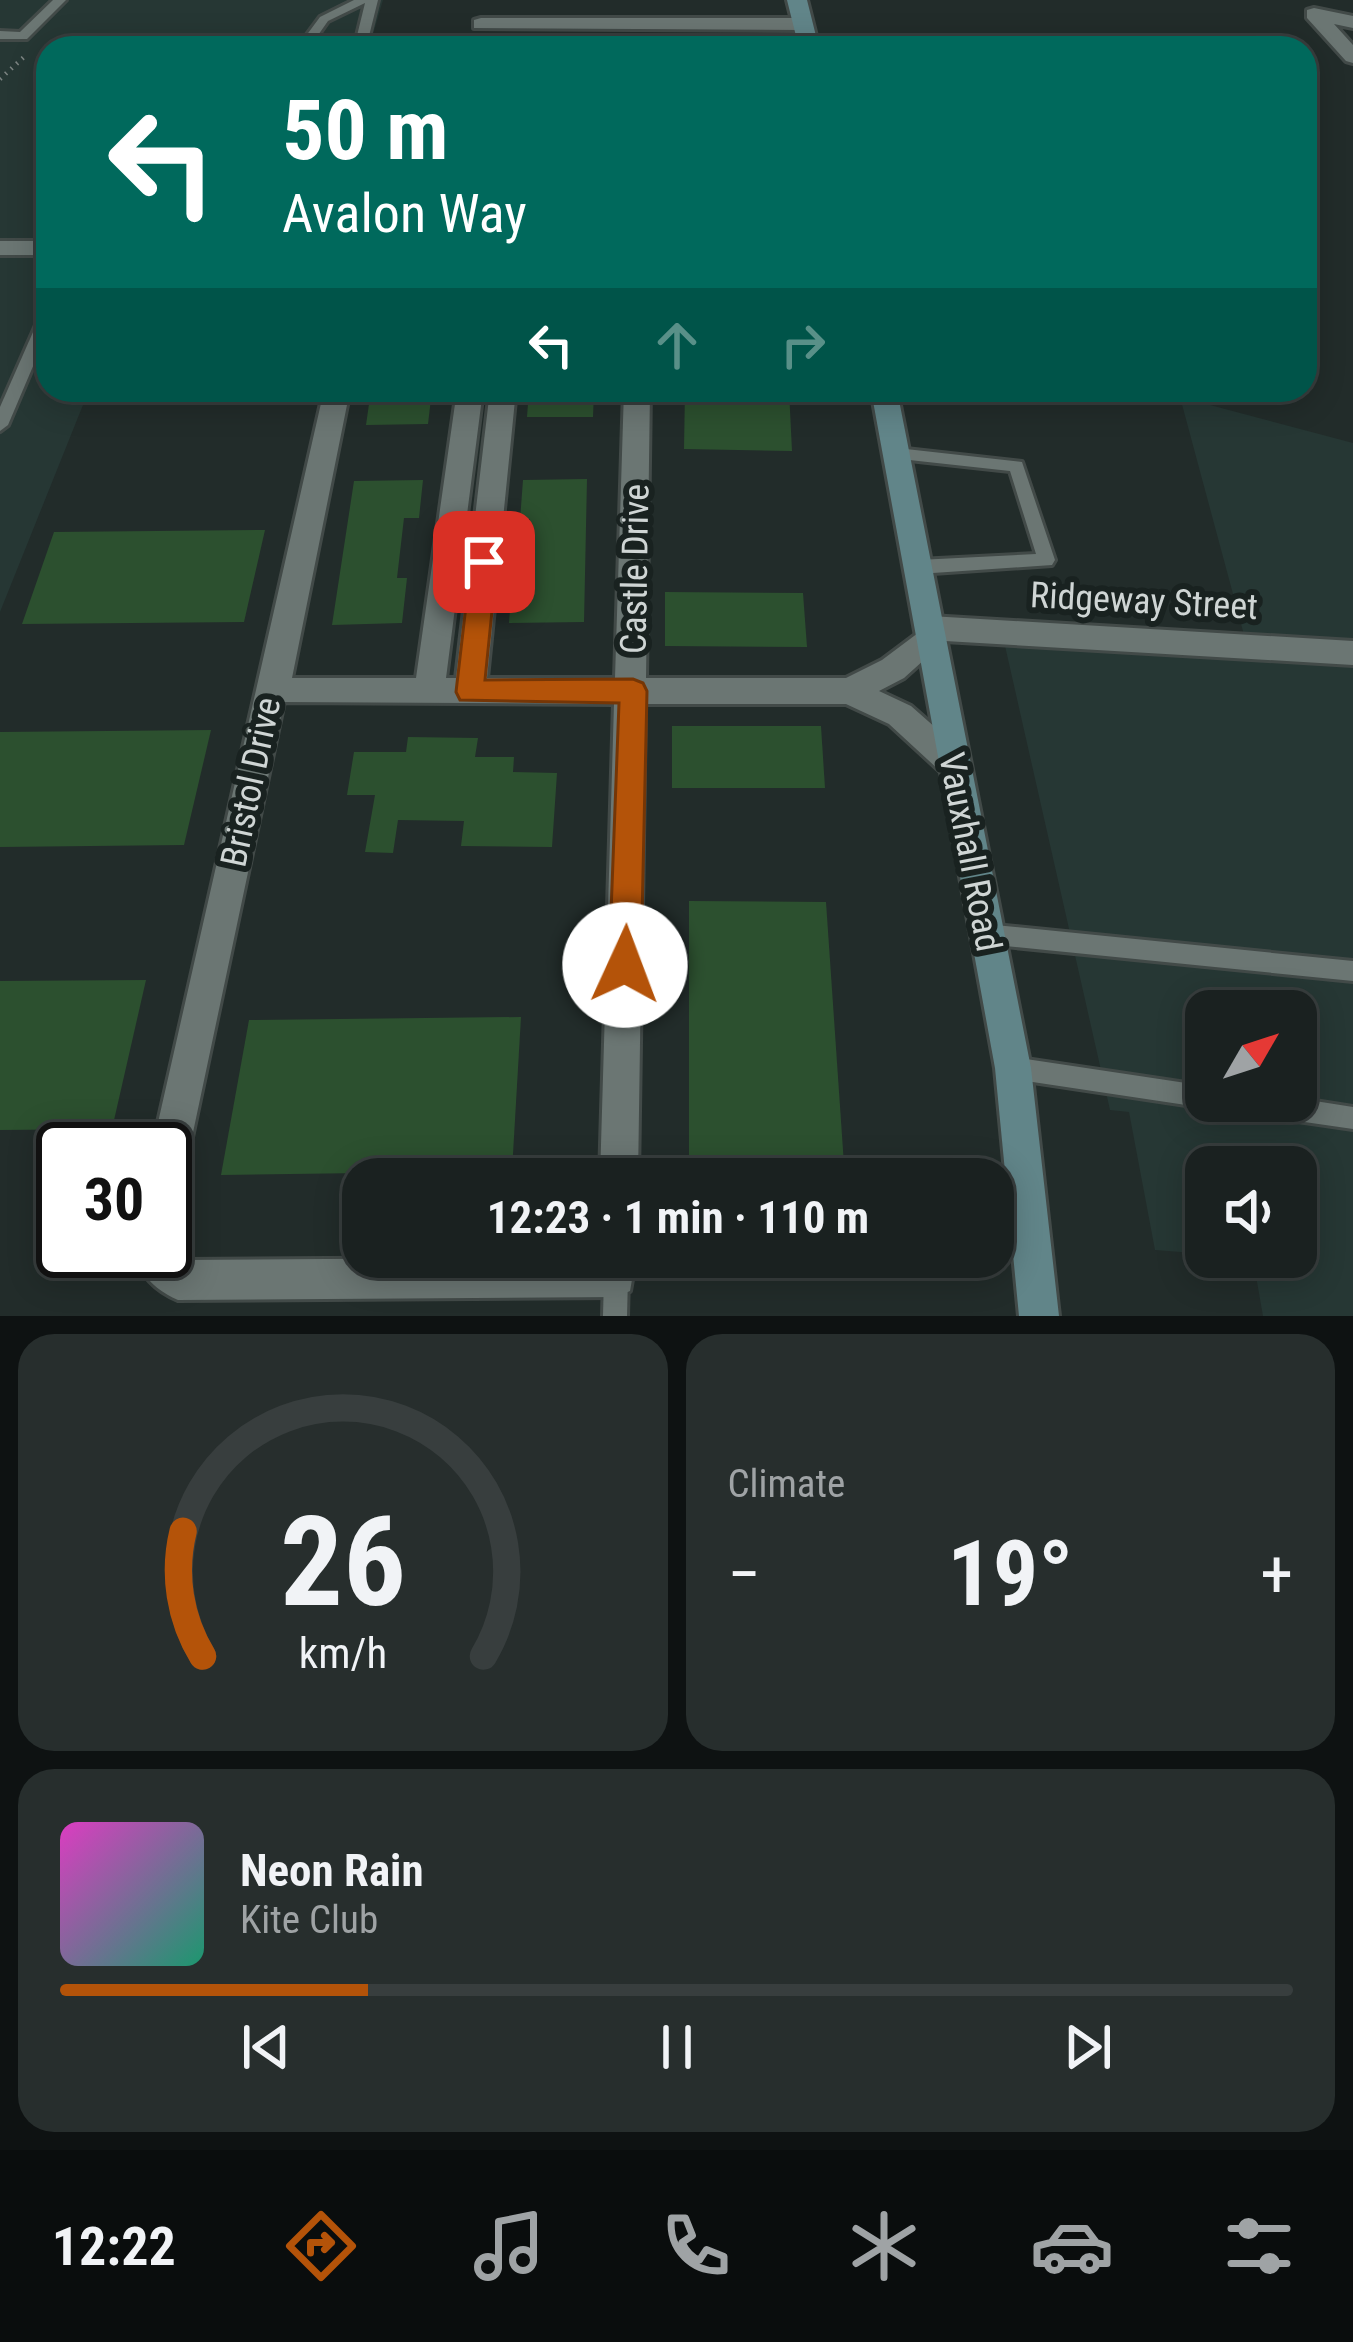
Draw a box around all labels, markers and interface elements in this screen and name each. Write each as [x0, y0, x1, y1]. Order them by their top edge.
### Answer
text: 50 m [282, 81, 449, 180]
icon: left [84, 84, 240, 240]
text: Avalon Way [282, 182, 527, 245]
icon: left [518, 312, 584, 378]
icon: ahead [644, 312, 710, 378]
icon: right [770, 312, 836, 378]
street label: Castle Drive [613, 484, 657, 654]
pin [433, 511, 535, 613]
icon: arrive [451, 529, 517, 595]
street label: Ridgeway Street [1029, 574, 1259, 628]
street label: Bristol Drive [213, 693, 289, 871]
street label: Vauxhall Road [930, 749, 1010, 955]
position arrow [562, 902, 688, 1028]
north arrow [1185, 990, 1317, 1122]
map controls [1185, 990, 1317, 1278]
speed limit sign: 30 [36, 1122, 192, 1278]
button: sound [1185, 1146, 1317, 1278]
text: 12:23 · 1 min · 110 m [487, 1191, 869, 1244]
text: Climate [728, 1461, 845, 1507]
text: 26 [280, 1489, 406, 1635]
text: 19° [947, 1522, 1073, 1627]
text: − [728, 1536, 761, 1613]
text: + [1260, 1536, 1293, 1613]
text: km/h [299, 1627, 387, 1677]
text: Neon Rain [240, 1844, 424, 1897]
text: Kite Club [240, 1897, 378, 1943]
icon: previous [233, 2014, 299, 2080]
icon: pause [644, 2014, 710, 2080]
icon: next [1055, 2014, 1121, 2080]
icon: directions [279, 2204, 363, 2288]
icon: music [467, 2204, 551, 2288]
icon: phone [654, 2204, 738, 2288]
icon: climate [842, 2204, 926, 2288]
icon: car [1030, 2204, 1114, 2288]
icon: filters [1217, 2204, 1301, 2288]
text: 12:22 [52, 2215, 176, 2278]

